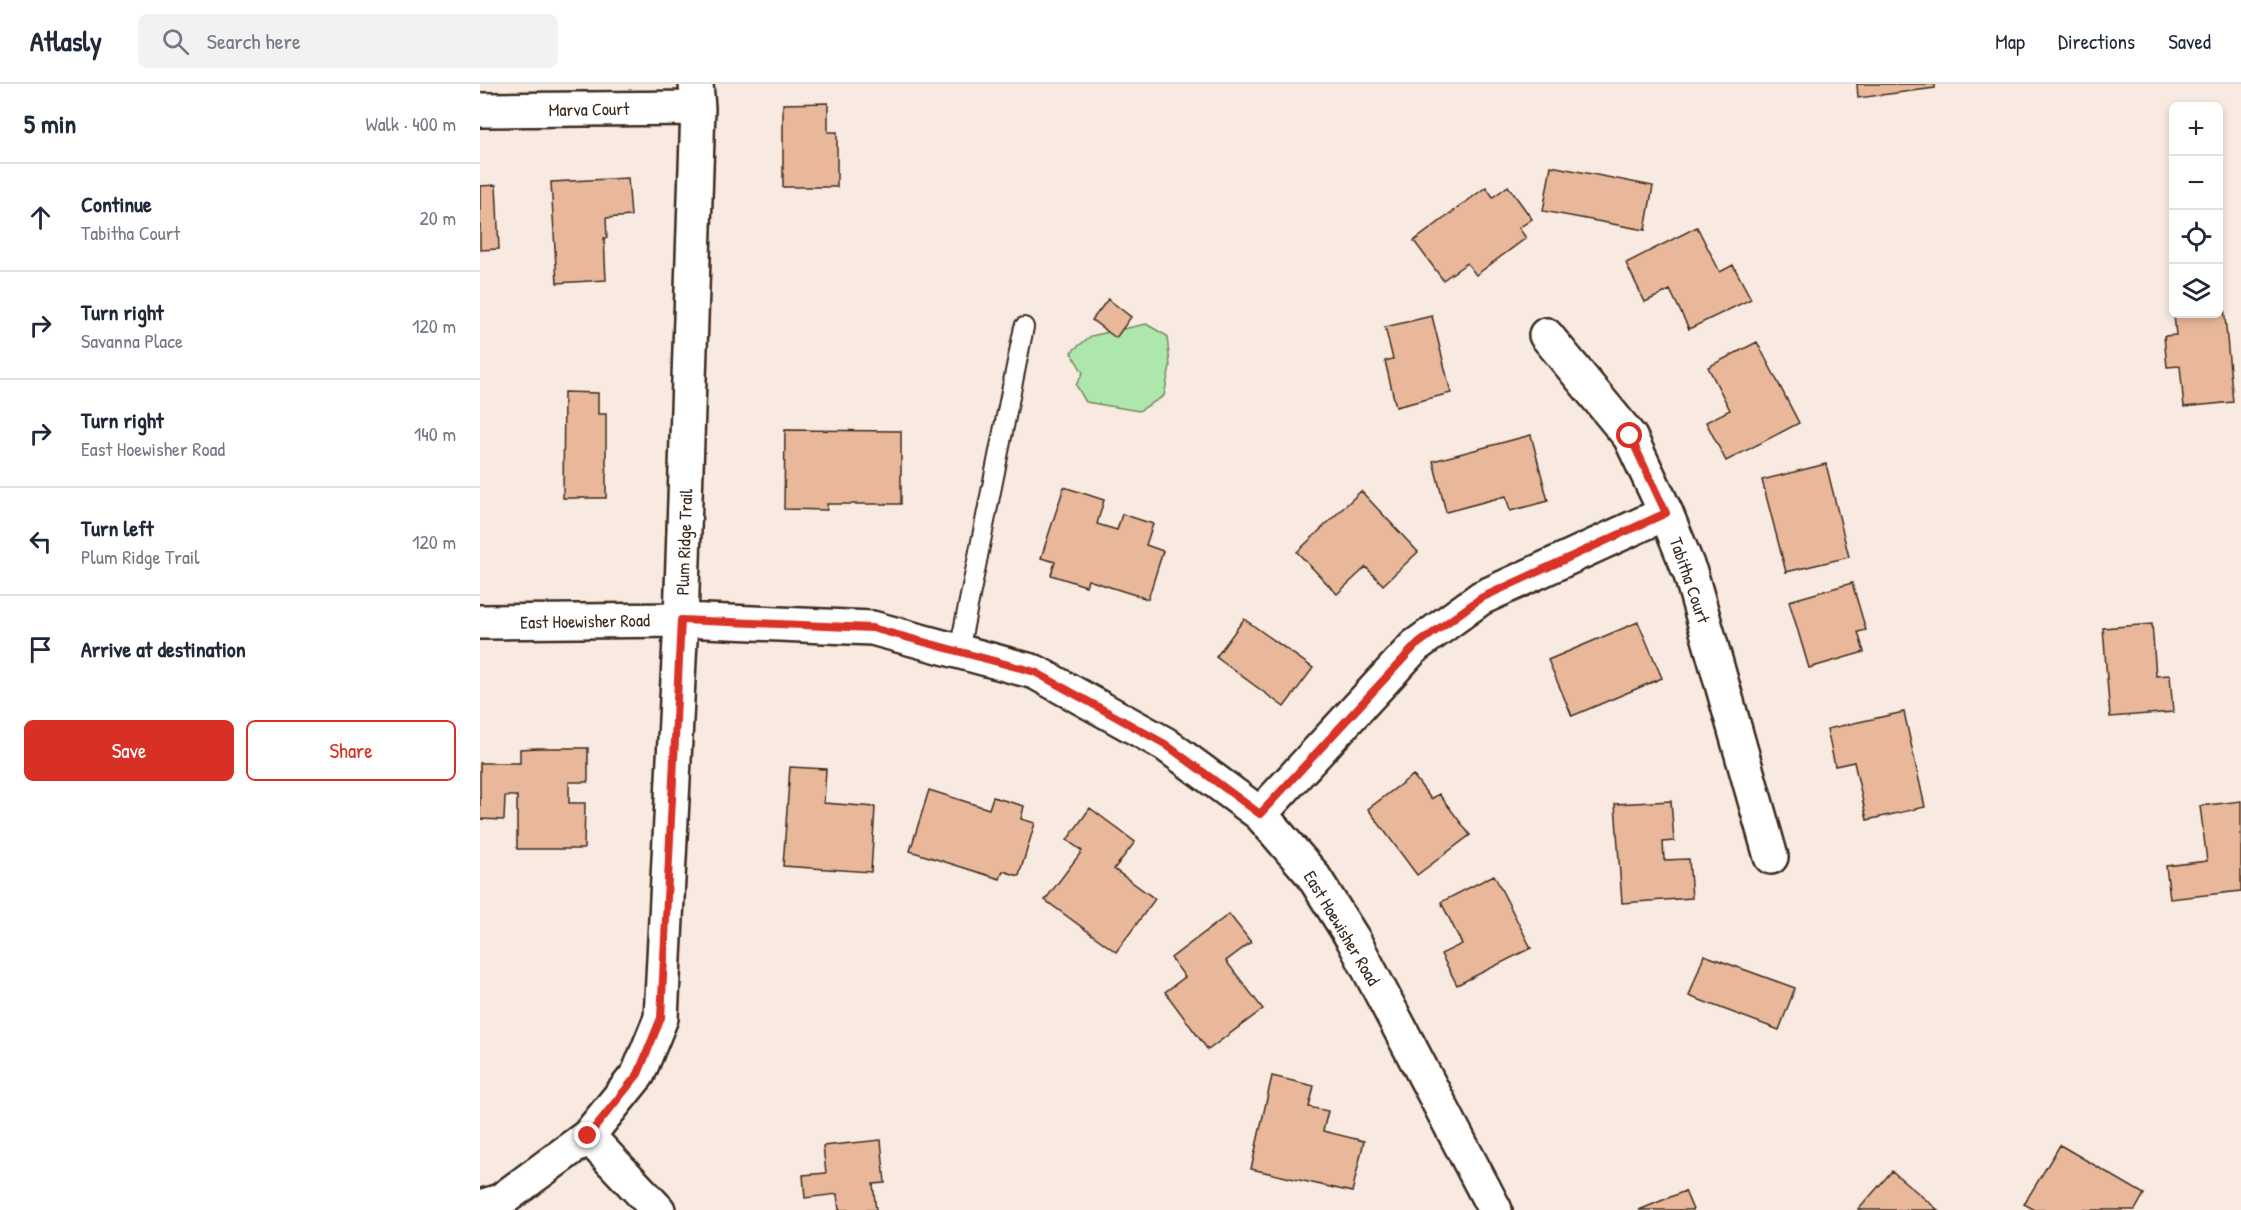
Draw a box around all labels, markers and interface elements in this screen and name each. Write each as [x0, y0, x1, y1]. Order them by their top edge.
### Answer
search box [138, 14, 558, 68]
text: Atlasly [30, 22, 102, 60]
icon: search [159, 25, 192, 58]
text: Search here [207, 26, 301, 56]
text: Map [1995, 27, 2025, 56]
text: Directions [2058, 27, 2135, 56]
text: Saved [2168, 27, 2211, 56]
street label: Marva Court [549, 96, 630, 122]
map controls [2169, 102, 2223, 318]
button: + [2169, 102, 2223, 156]
text: 5 min [24, 106, 76, 141]
text: Walk · 400 m [365, 110, 456, 137]
button: − [2169, 156, 2223, 210]
text: Continue [81, 189, 152, 219]
icon: ahead [24, 201, 57, 234]
text: 20 m [419, 204, 456, 231]
button: locate [2169, 210, 2223, 264]
text: Tabitha Court [81, 219, 180, 246]
button: layers [2169, 264, 2223, 318]
text: Turn right [81, 297, 164, 327]
icon: right [24, 309, 57, 342]
text: 120 m [412, 312, 456, 339]
text: Savanna Place [81, 327, 183, 354]
text: Turn right [81, 405, 164, 435]
icon: right [24, 417, 57, 450]
text: 140 m [414, 420, 456, 447]
route start [1616, 422, 1642, 448]
text: East Hoewisher Road [81, 435, 225, 462]
street label: Plum Ridge Trail [670, 488, 698, 596]
text: Turn left [81, 513, 154, 543]
icon: left [24, 525, 57, 558]
text: 120 m [412, 528, 456, 555]
street label: Tabitha Court [1664, 534, 1717, 627]
text: Plum Ridge Trail [81, 543, 200, 570]
street label: East Hoewisher Road [520, 607, 650, 635]
icon: arrive [24, 633, 57, 666]
text: Arrive at destination [81, 634, 246, 664]
button: Save [24, 720, 234, 781]
button: Share [246, 720, 456, 781]
street label: East Hoewisher Road [1298, 866, 1386, 990]
route end [574, 1122, 600, 1148]

